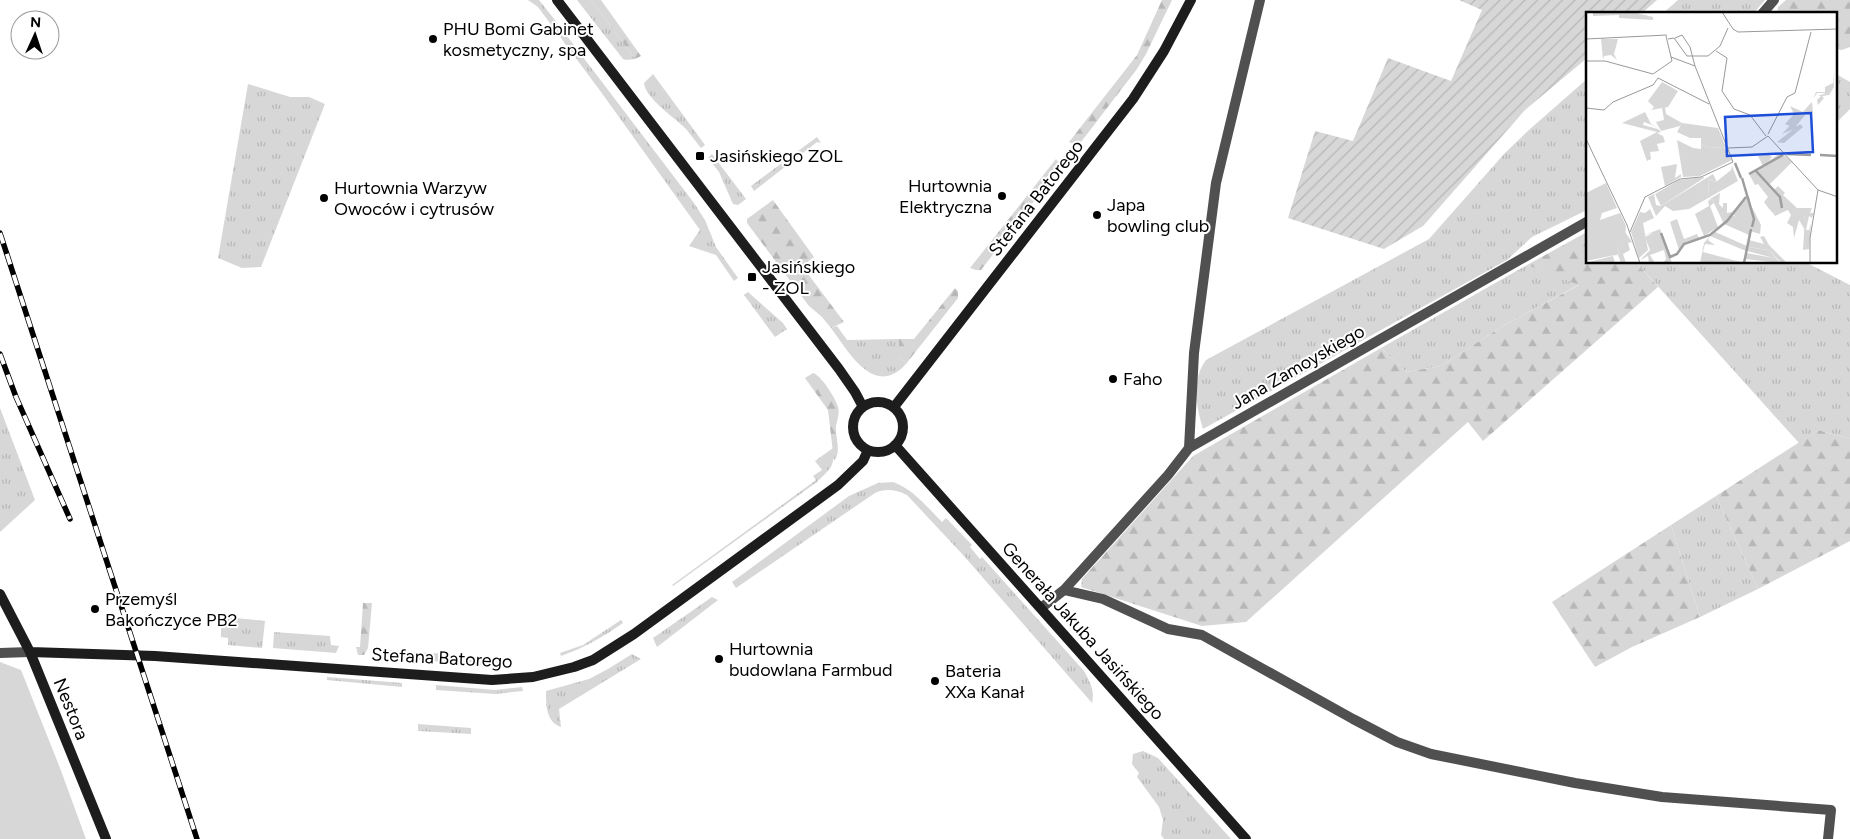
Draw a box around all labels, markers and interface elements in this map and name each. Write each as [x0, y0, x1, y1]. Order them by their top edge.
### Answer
north arrow [10, 10, 60, 60]
inset map [1586, 12, 1838, 264]
text: N [30, 14, 42, 31]
place label: PHU Bomi Gabinet kosmetyczny, spa [443, 18, 594, 61]
marker: PHU Bomi Gabinet kosmetyczny, spa [427, 33, 439, 45]
street label: Stefana Batorego [984, 136, 1088, 260]
place label: Jasińskiego ZOL [710, 145, 843, 167]
marker: Jasińskiego ZOL [694, 150, 706, 162]
place label: Hurtownia Elektryczna [899, 175, 992, 218]
place label: Hurtownia Warzyw Owoców i cytrusów [334, 177, 494, 220]
marker: Hurtownia Elektryczna [996, 190, 1008, 202]
marker: Hurtownia Warzyw Owoców i cytrusów [318, 192, 330, 204]
place label: Japa bowling club [1107, 194, 1209, 237]
marker: Japa bowling club [1091, 209, 1103, 221]
place label: Jasińskiego - ZOL [762, 256, 855, 299]
marker: Jasińskiego - ZOL [746, 271, 758, 283]
street label: Jana Zamoyskiego [1228, 320, 1368, 414]
place label: Faho [1123, 368, 1162, 390]
marker: Faho [1107, 373, 1119, 385]
street label: Generała Jakuba Jasińskiego [997, 537, 1169, 725]
place label: Przemyśl Bakończyce PB2 [105, 588, 238, 631]
marker: Przemyśl Bakończyce PB2 [89, 603, 101, 615]
place label: Hurtownia budowlana Farmbud [729, 638, 893, 681]
street label: Stefana Batorego [371, 643, 513, 673]
marker: Hurtownia budowlana Farmbud [713, 653, 725, 665]
place label: Bateria XXa Kanał [945, 660, 1025, 703]
street label: Nestora [49, 675, 93, 743]
marker: Bateria XXa Kanał [929, 675, 941, 687]

